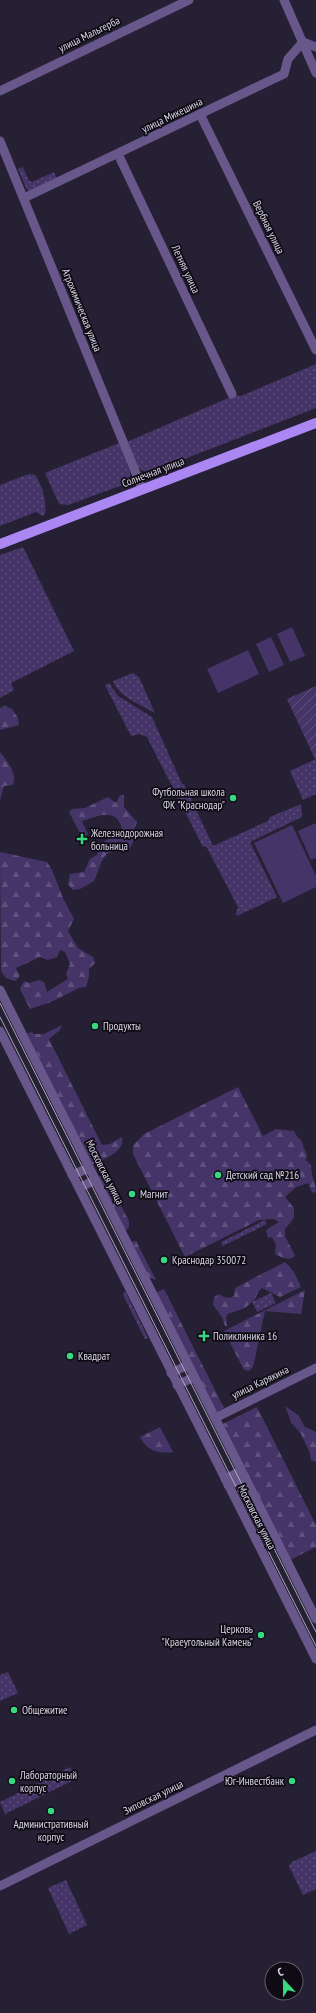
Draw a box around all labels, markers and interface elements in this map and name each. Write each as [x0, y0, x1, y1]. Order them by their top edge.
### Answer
street label: улица Мальгерба [56, 13, 122, 55]
street label: улица Микешина [139, 94, 205, 136]
street label: Вербная улица [250, 198, 288, 256]
street label: Летняя улица [168, 242, 203, 295]
street label: Агрохимическая улица [59, 266, 105, 354]
street label: Солнечная улица [120, 454, 186, 490]
place label: Футбольная школа ФК "Краснодар" [152, 785, 225, 812]
marker: Футбольная школа ФК "Краснодар" [228, 793, 238, 803]
place label: Железнодорожная больница [90, 826, 163, 853]
marker: Железнодорожная больница [76, 833, 88, 845]
place label: Продукты [103, 1019, 141, 1033]
marker: Продукты [90, 1021, 100, 1031]
street label: Московская улица [83, 1137, 127, 1207]
place label: Детский сад №216 [226, 1168, 299, 1182]
marker: Детский сад №216 [213, 1170, 223, 1180]
place label: Магнит [140, 1187, 168, 1201]
marker: Магнит [127, 1189, 137, 1199]
place label: Краснодар 350072 [172, 1253, 246, 1267]
marker: Краснодар 350072 [159, 1255, 169, 1265]
place label: Поликлиника 16 [213, 1329, 277, 1343]
marker: Поликлиника 16 [198, 1330, 210, 1342]
place label: Квадрат [78, 1349, 110, 1363]
marker: Квадрат [65, 1351, 75, 1361]
street label: улица Карякина [229, 1362, 291, 1402]
street label: Московская улица [235, 1482, 279, 1552]
place label: Церковь "Краеугольный Камень" [161, 1622, 253, 1649]
marker: Церковь "Краеугольный Камень" [256, 1630, 266, 1640]
place label: Общежитие [22, 1703, 68, 1717]
marker: Общежитие [9, 1705, 19, 1715]
place label: Лабораторный корпус [19, 1768, 77, 1795]
place label: Юг-Инвестбанк [225, 1774, 285, 1788]
marker: Лабораторный корпус [7, 1776, 17, 1786]
street label: Зиповская улица [121, 1776, 185, 1818]
marker: Юг-Инвестбанк [287, 1776, 297, 1786]
marker: Административный корпус [46, 1806, 56, 1816]
place label: Административный корпус [14, 1817, 89, 1844]
north arrow [264, 1961, 304, 2001]
text: С [275, 1964, 285, 1979]

